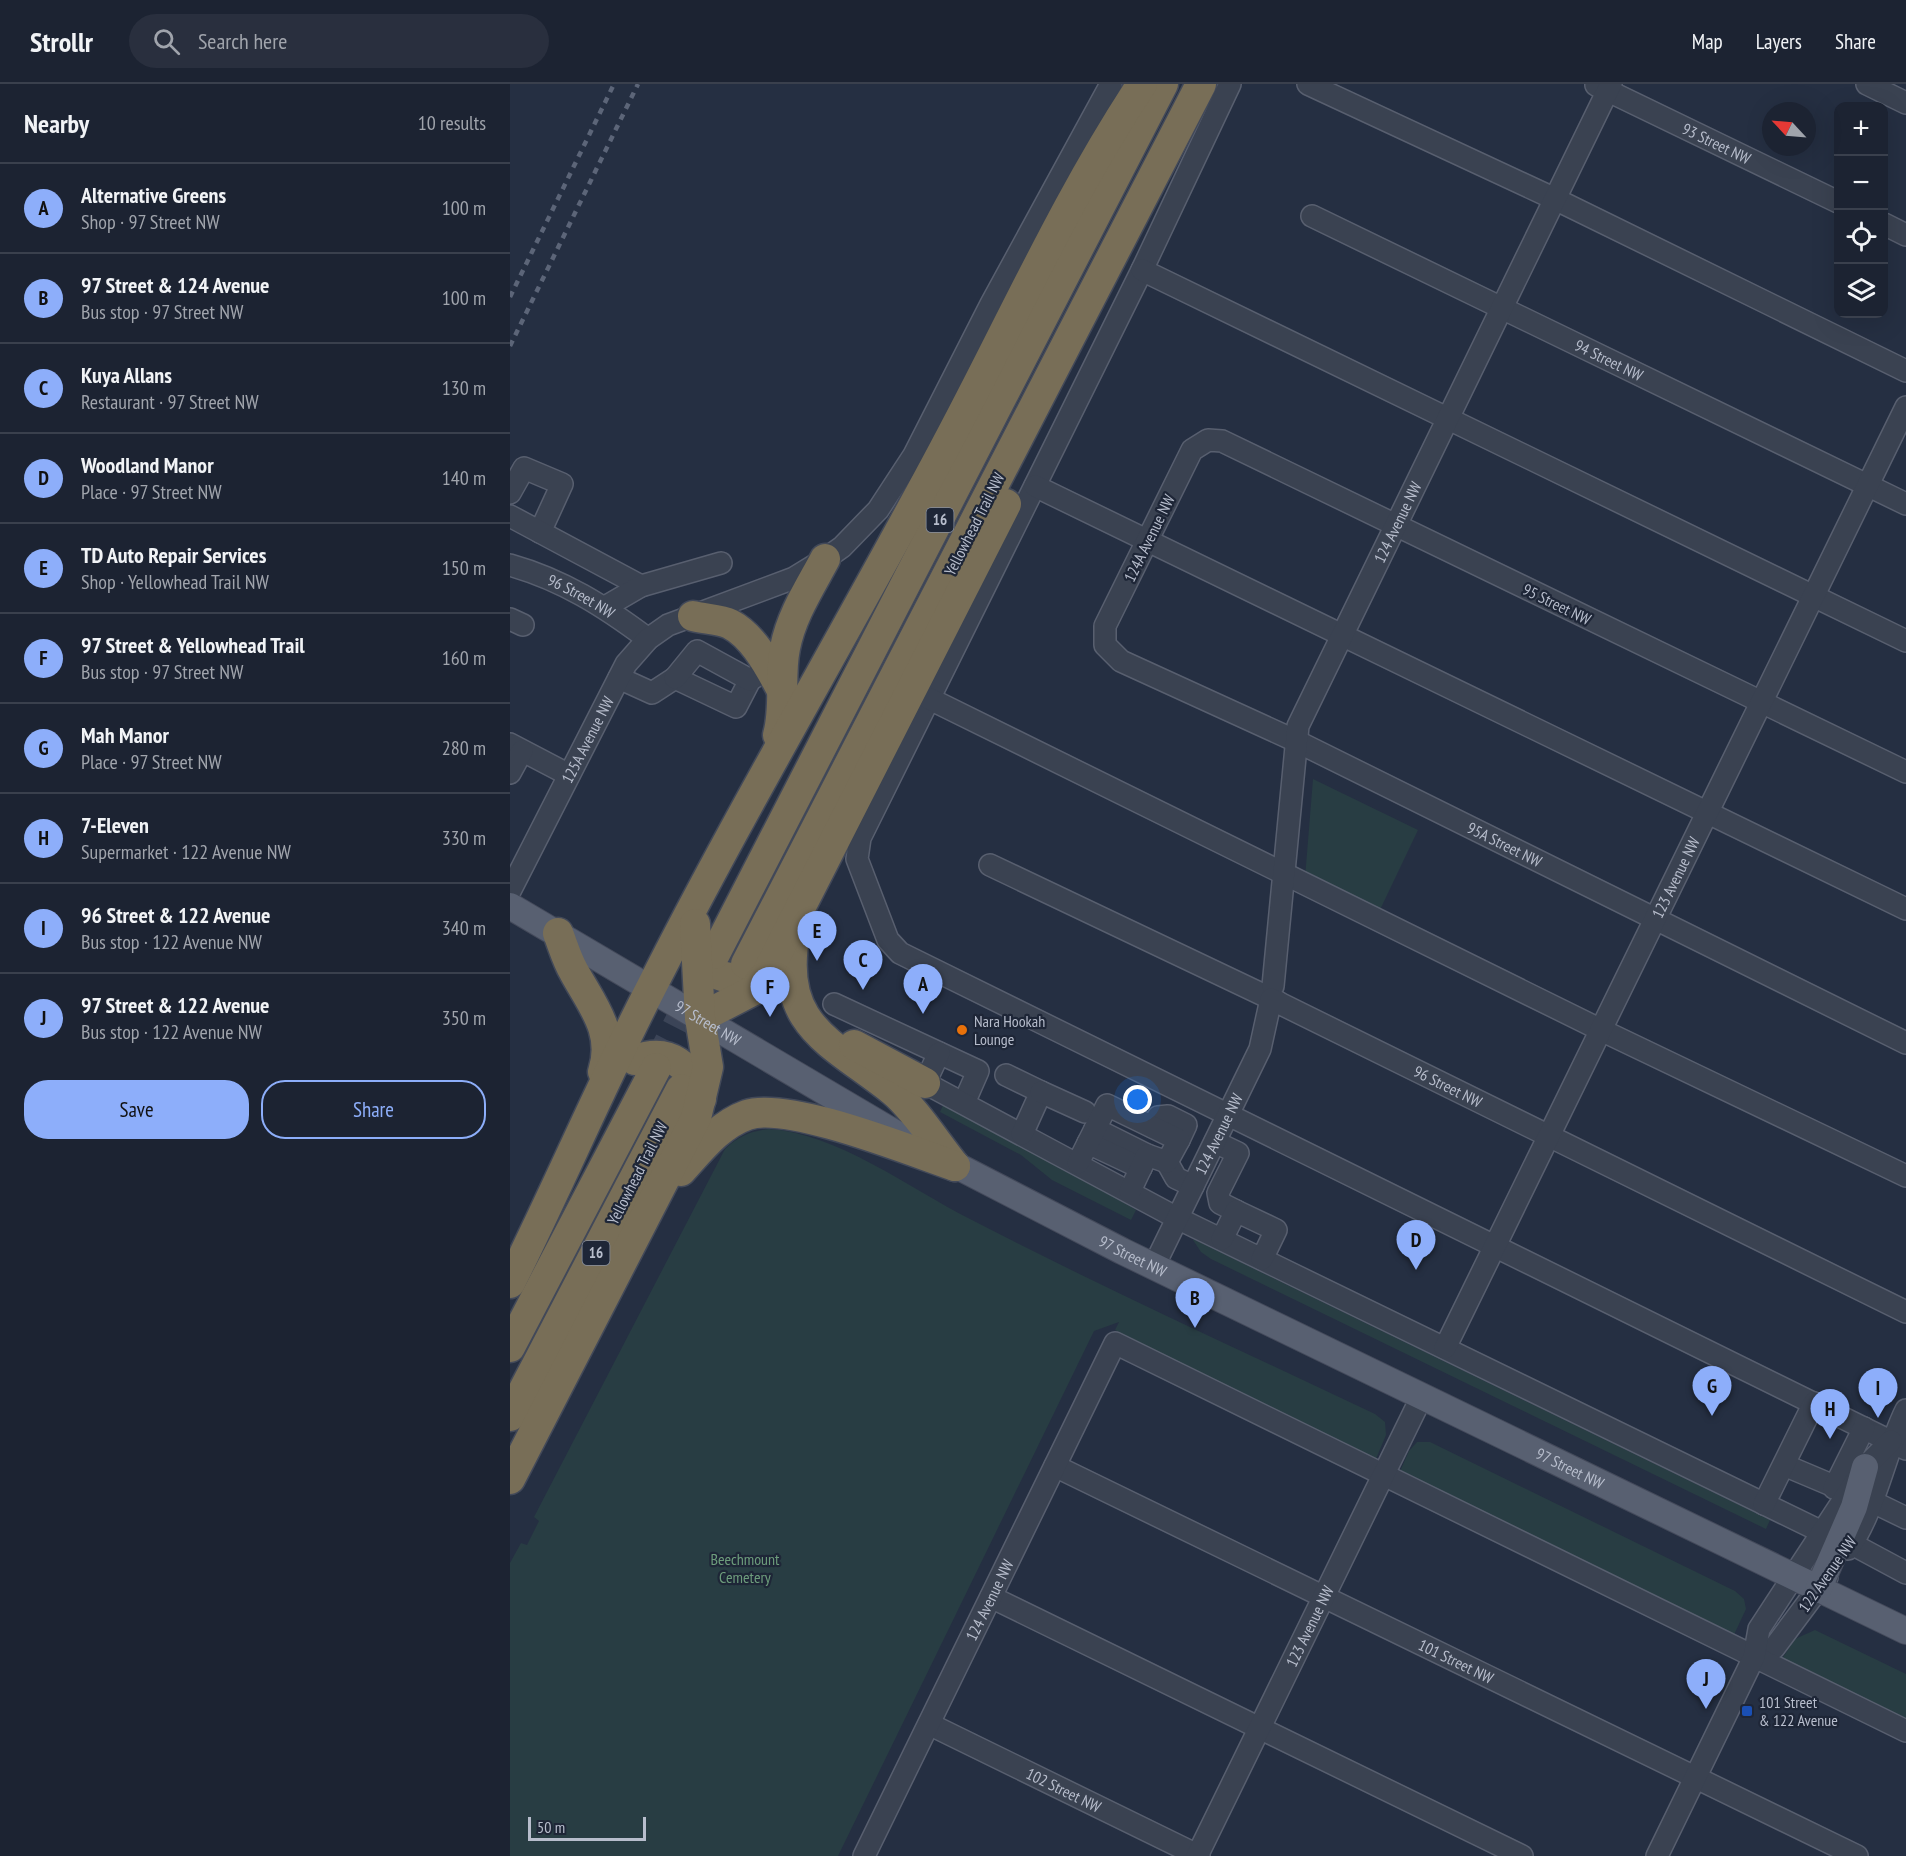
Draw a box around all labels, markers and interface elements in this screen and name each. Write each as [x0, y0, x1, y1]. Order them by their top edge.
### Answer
search box [129, 14, 549, 68]
text: Strollr [30, 23, 93, 60]
icon: search [150, 25, 183, 58]
text: Search here [198, 27, 287, 55]
text: Map [1692, 28, 1723, 55]
text: Layers [1756, 28, 1802, 55]
text: Share [1835, 28, 1876, 55]
north arrow [1762, 102, 1816, 156]
map controls [1834, 102, 1888, 318]
button: + [1834, 102, 1888, 156]
text: Nearby [24, 107, 89, 140]
text: 10 results [418, 110, 486, 136]
street label: 93 Street NW [1679, 118, 1754, 168]
button: − [1834, 156, 1888, 210]
text: Alternative Greens [81, 181, 226, 209]
text: A [38, 195, 49, 221]
text: 100 m [442, 195, 486, 221]
text: Shop · 97 Street NW [81, 209, 220, 235]
button: locate [1834, 210, 1888, 264]
button: layers [1834, 264, 1888, 318]
text: 97 Street & 124 Avenue [81, 271, 270, 299]
text: B [39, 285, 48, 311]
text: 100 m [442, 285, 486, 311]
text: Bus stop · 97 Street NW [81, 299, 244, 325]
street label: 94 Street NW [1571, 335, 1647, 385]
text: Kuya Allans [81, 361, 172, 389]
text: C [39, 375, 48, 401]
text: 130 m [442, 375, 486, 401]
text: Restaurant · 97 Street NW [81, 389, 259, 415]
text: Woodland Manor [81, 451, 214, 479]
text: D [38, 465, 49, 491]
text: 140 m [442, 465, 486, 491]
street label: Yellowhead Trail NW [939, 469, 1009, 579]
street label: 124 Avenue NW [1369, 478, 1426, 566]
text: Place · 97 Street NW [81, 479, 222, 505]
street label: 124A Avenue NW [1119, 491, 1179, 585]
road number: 16 [926, 508, 954, 532]
text: TD Auto Repair Services [81, 541, 266, 569]
text: E [39, 555, 48, 581]
text: 150 m [442, 555, 486, 581]
text: Shop · Yellowhead Trail NW [81, 569, 269, 595]
street label: 96 Street NW [545, 570, 619, 623]
street label: 95 Street NW [1520, 579, 1595, 629]
text: 97 Street & Yellowhead Trail [81, 631, 305, 659]
text: F [39, 645, 48, 671]
text: 160 m [442, 645, 486, 671]
text: Bus stop · 97 Street NW [81, 659, 244, 685]
street label: 125A Avenue NW [557, 693, 618, 786]
text: Mah Manor [81, 721, 169, 749]
text: G [38, 735, 49, 761]
text: 280 m [442, 735, 486, 761]
text: Place · 97 Street NW [81, 749, 222, 775]
text: 7-Eleven [81, 811, 149, 839]
street label: 95A Street NW [1464, 817, 1546, 871]
text: H [38, 825, 49, 851]
text: 330 m [442, 825, 486, 851]
street label: 123 Avenue NW [1647, 833, 1704, 921]
text: Supermarket · 122 Avenue NW [81, 839, 291, 865]
text: 96 Street & 122 Avenue [81, 901, 271, 929]
pin: E [798, 912, 836, 961]
text: I [41, 915, 46, 941]
text: 340 m [442, 915, 486, 941]
text: Bus stop · 122 Avenue NW [81, 929, 262, 955]
pin: C [844, 940, 882, 990]
pin: A [904, 964, 942, 1014]
pin: F [750, 968, 790, 1017]
text: 97 Street & 122 Avenue [81, 991, 270, 1019]
street label: 97 Street NW [672, 996, 745, 1050]
text: J [41, 1005, 46, 1031]
text: 350 m [442, 1005, 486, 1031]
place label: Nara Hookah Lounge [974, 1011, 1045, 1049]
text: Bus stop · 122 Avenue NW [81, 1019, 262, 1045]
marker: Nara Hookah Lounge [955, 1023, 969, 1037]
street label: 96 Street NW [1410, 1061, 1486, 1112]
button: Save [24, 1080, 249, 1139]
button: Share [261, 1080, 486, 1139]
your location [1123, 1085, 1152, 1114]
street label: 124 Avenue NW [1190, 1090, 1247, 1178]
street label: Yellowhead Trail NW [602, 1118, 672, 1228]
pin: D [1396, 1220, 1436, 1270]
street label: 97 Street NW [1096, 1231, 1170, 1281]
road number: 16 [582, 1241, 610, 1265]
pin: B [1176, 1278, 1214, 1328]
pin: G [1692, 1366, 1732, 1416]
pin: I [1858, 1368, 1898, 1418]
pin: H [1810, 1390, 1850, 1439]
street label: 97 Street NW [1533, 1443, 1608, 1493]
street label: 122 Avenue NW [1794, 1532, 1861, 1616]
park label: Beechmount Cemetery [711, 1549, 780, 1587]
street label: 124 Avenue NW [961, 1556, 1018, 1644]
street label: 123 Avenue NW [1281, 1582, 1338, 1670]
street label: 101 Street NW [1415, 1634, 1497, 1688]
pin: J [1686, 1660, 1726, 1709]
place label: 101 Street & 122 Avenue [1759, 1692, 1838, 1730]
marker: 101 Street & 122 Avenue [1740, 1704, 1754, 1718]
street label: 102 Street NW [1023, 1763, 1105, 1817]
scale bar [528, 1814, 646, 1842]
text: 50 m [537, 1817, 565, 1837]

